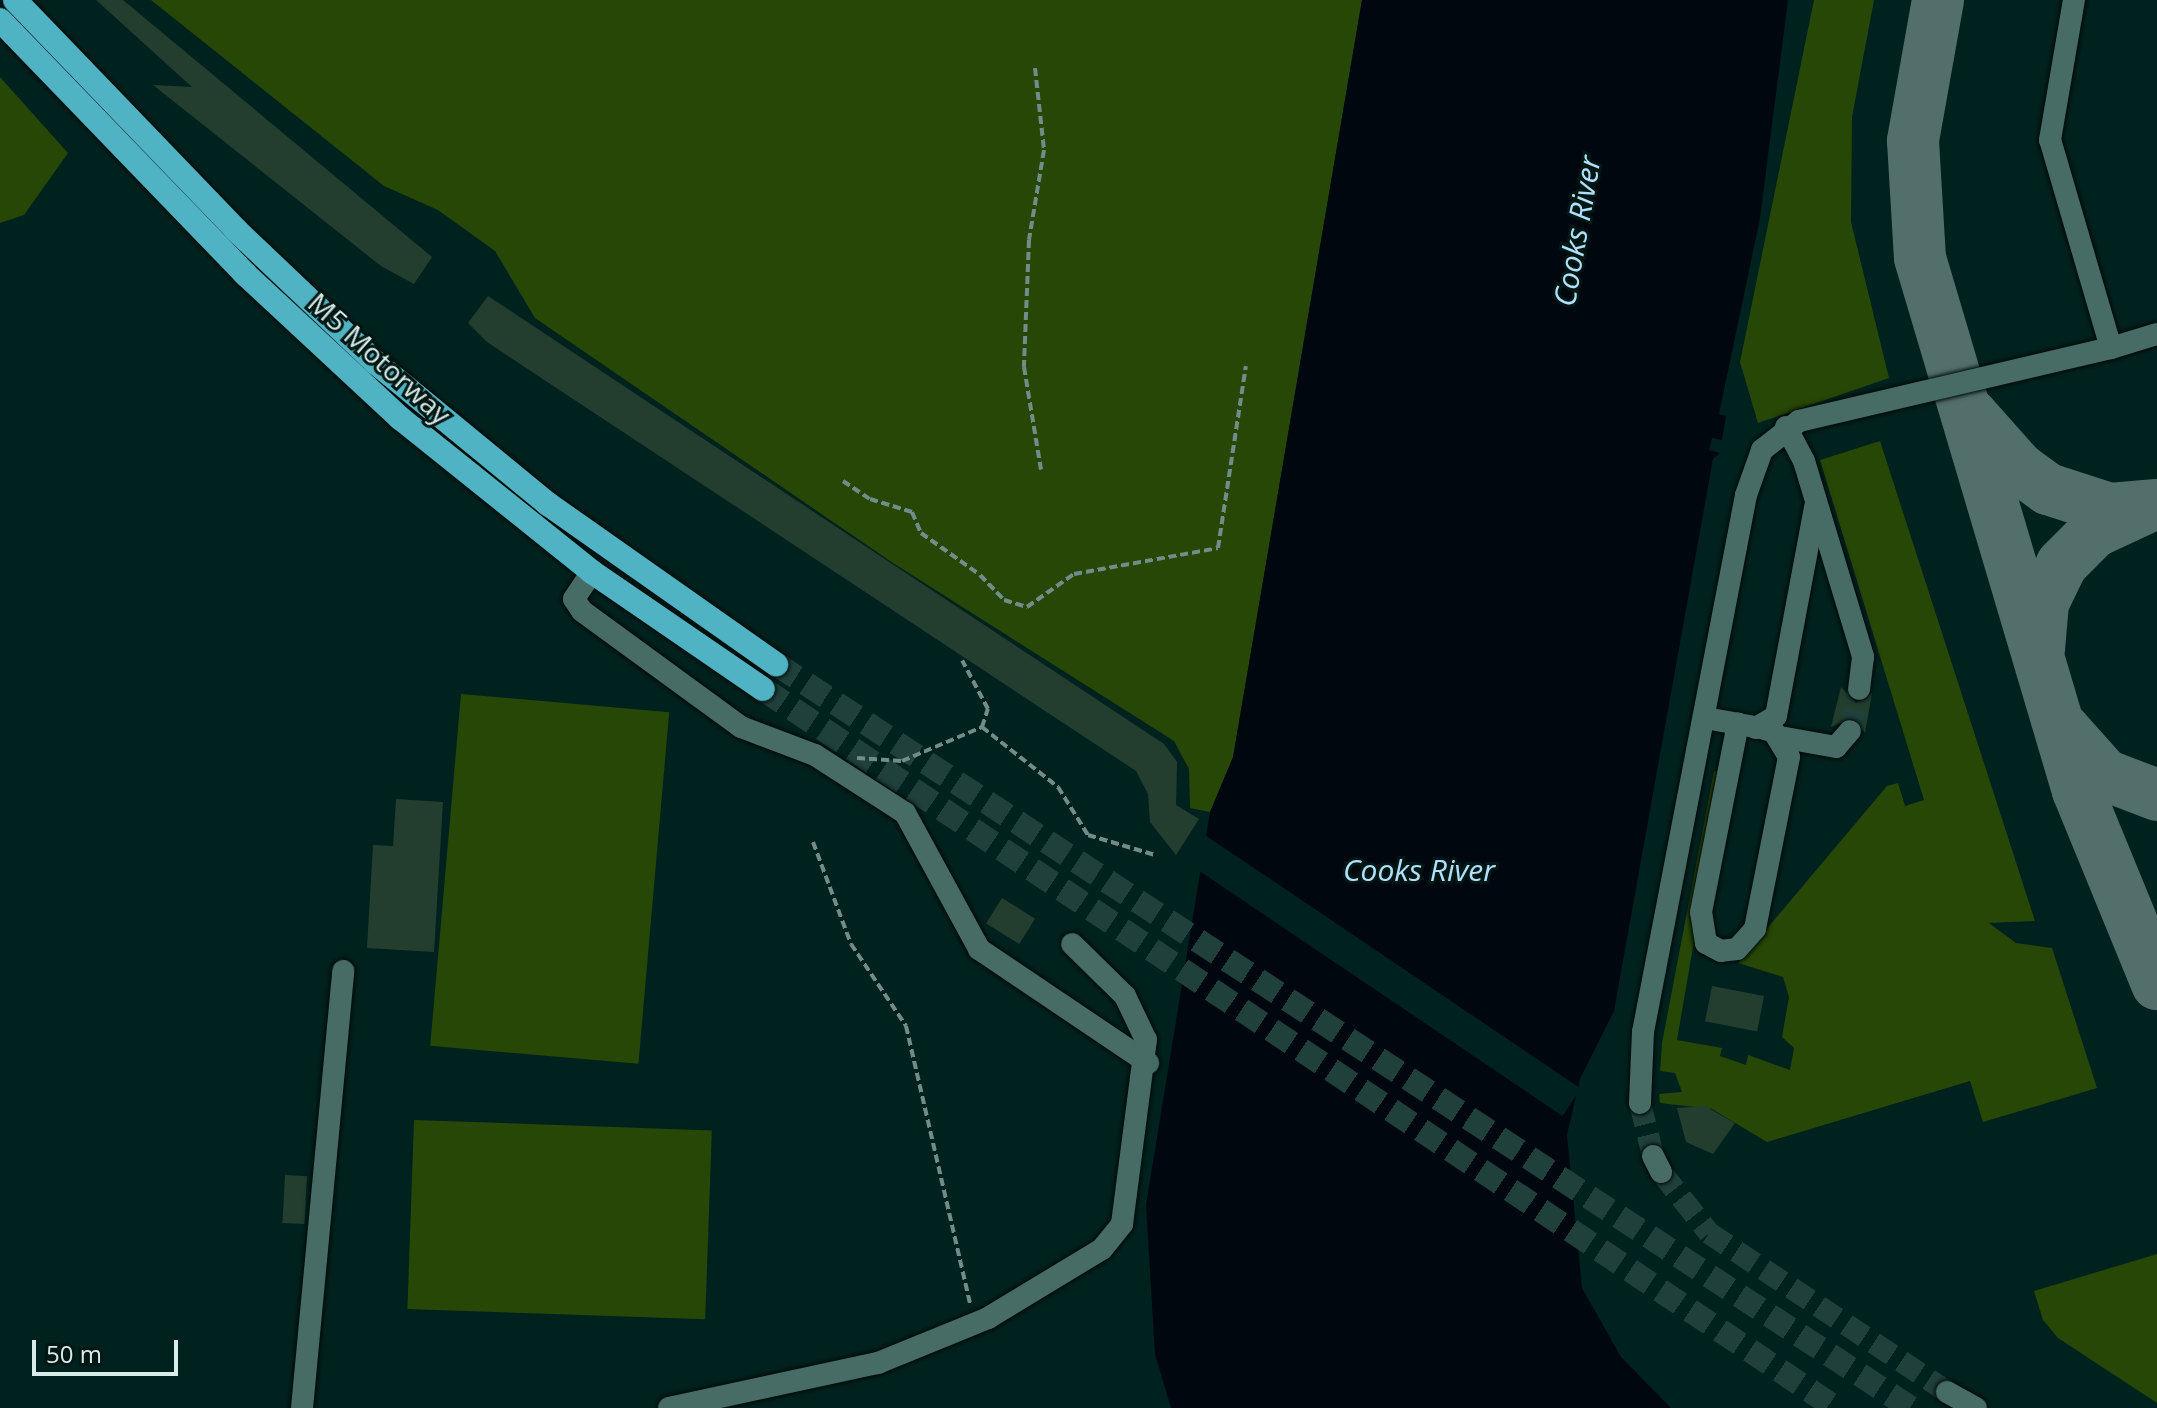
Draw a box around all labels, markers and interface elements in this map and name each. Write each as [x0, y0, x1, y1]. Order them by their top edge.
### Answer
water label: Cooks River [1546, 153, 1608, 309]
street label: M5 Motorway [302, 285, 458, 431]
water label: Cooks River [1343, 852, 1495, 888]
scale bar [36, 1324, 182, 1374]
text: 50 m [46, 1337, 102, 1370]

